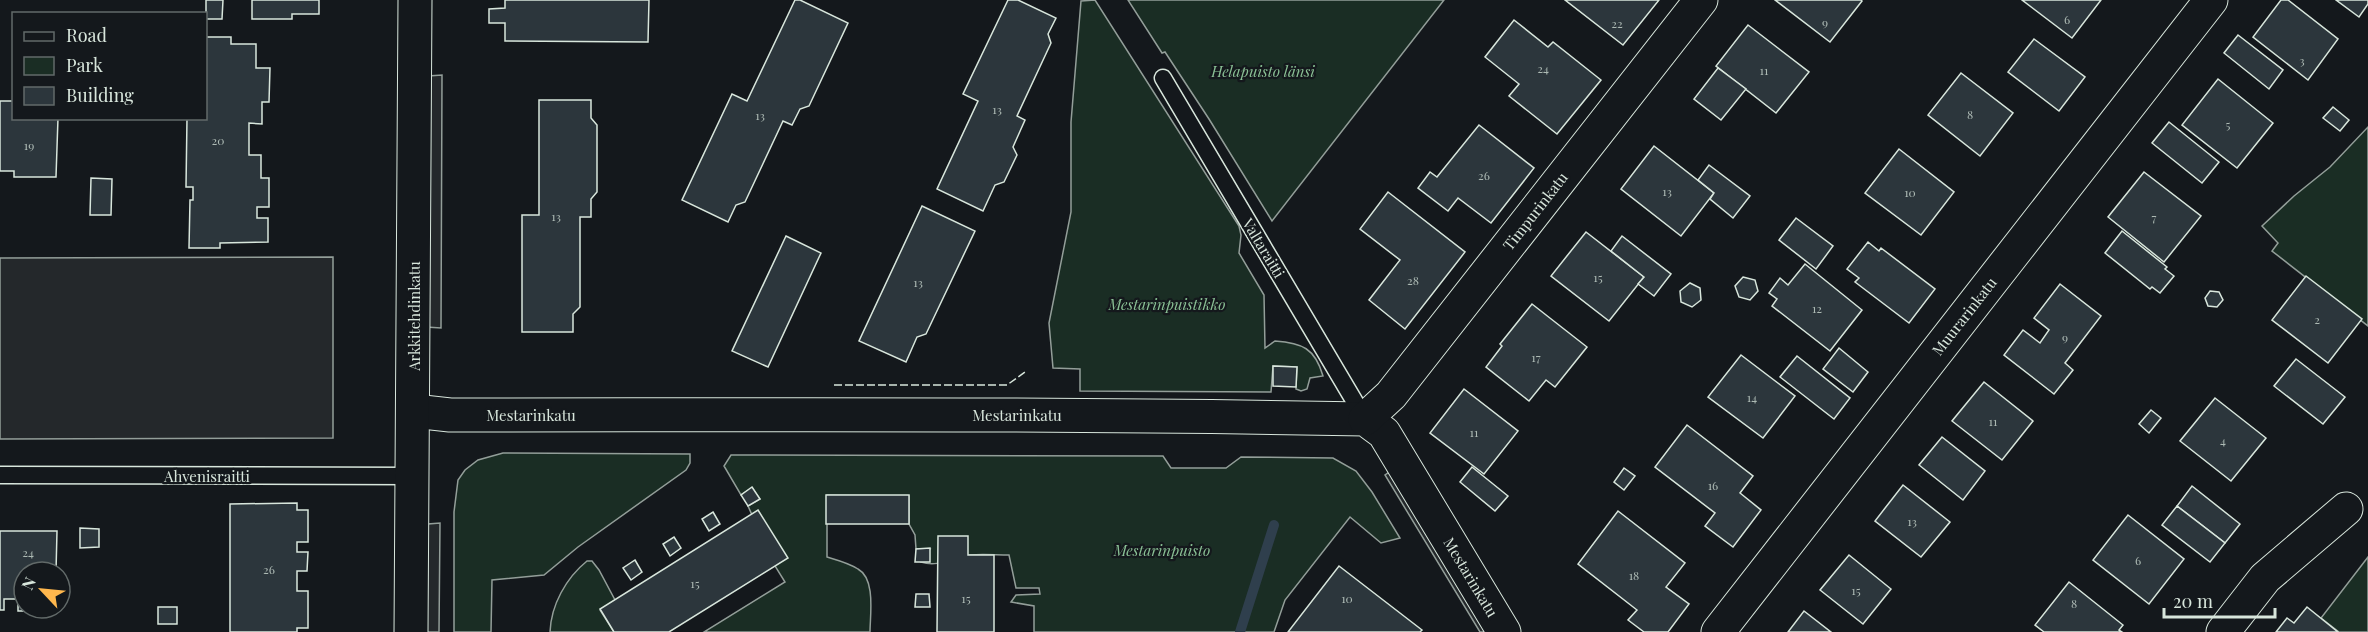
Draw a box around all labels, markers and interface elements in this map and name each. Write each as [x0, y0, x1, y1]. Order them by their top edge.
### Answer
house number: 6 [2064, 11, 2070, 27]
legend [12, 12, 207, 120]
house number: 9 [1822, 14, 1828, 30]
house number: 22 [1611, 15, 1623, 31]
text: Road [66, 23, 107, 47]
house number: 3 [2299, 52, 2305, 68]
text: Park [66, 53, 103, 77]
house number: 24 [1537, 60, 1549, 76]
park label: Helapuisto länsi [1210, 61, 1315, 81]
house number: 11 [1760, 62, 1769, 78]
text: Building [66, 83, 134, 107]
house number: 13 [992, 101, 1002, 117]
house number: 8 [1967, 106, 1973, 122]
house number: 13 [755, 107, 765, 123]
house number: 5 [2226, 116, 2231, 132]
house number: 20 [212, 132, 224, 148]
house number: 19 [24, 137, 34, 153]
house number: 26 [1478, 167, 1490, 183]
street label: Timpurinkatu [1498, 168, 1572, 254]
house number: 13 [1662, 183, 1672, 199]
house number: 10 [1904, 184, 1916, 200]
house number: 13 [551, 208, 561, 224]
house number: 7 [2152, 209, 2157, 225]
street label: Valtaraitti [1238, 214, 1290, 282]
street label: Arkkitehdinkatu [404, 261, 424, 372]
house number: 15 [1593, 269, 1603, 285]
house number: 28 [1407, 272, 1419, 288]
street label: Muurarinkatu [1927, 273, 2001, 359]
house number: 13 [913, 274, 923, 290]
park label: Mestarinpuistikko [1107, 294, 1226, 314]
house number: 12 [1812, 300, 1822, 316]
house number: 2 [2314, 311, 2320, 327]
house number: 9 [2062, 329, 2068, 345]
house number: 17 [1531, 349, 1541, 365]
house number: 14 [1747, 389, 1757, 405]
street label: Mestarinkatu [486, 405, 576, 425]
street label: Mestarinkatu [972, 405, 1062, 425]
house number: 11 [1989, 413, 1998, 429]
house number: 11 [1470, 424, 1479, 440]
house number: 4 [2220, 432, 2226, 448]
street label: Ahvenisraitti [163, 466, 251, 486]
house number: 16 [1708, 477, 1718, 493]
house number: 13 [1907, 513, 1917, 529]
street label: Mestarinkatu [1439, 533, 1503, 621]
park label: Mestarinpuisto [1113, 540, 1210, 560]
house number: 24 [22, 544, 34, 560]
house number: 6 [2135, 552, 2141, 568]
north arrow [12, 560, 72, 620]
house number: 26 [263, 561, 275, 577]
house number: 18 [1629, 567, 1639, 583]
text: N [16, 573, 40, 593]
house number: 15 [690, 575, 700, 591]
scale bar [2164, 581, 2275, 619]
house number: 15 [1851, 582, 1861, 598]
text: 20 m [2173, 589, 2213, 613]
house number: 15 [961, 590, 971, 606]
house number: 10 [1341, 590, 1353, 606]
house number: 8 [2071, 595, 2077, 611]

